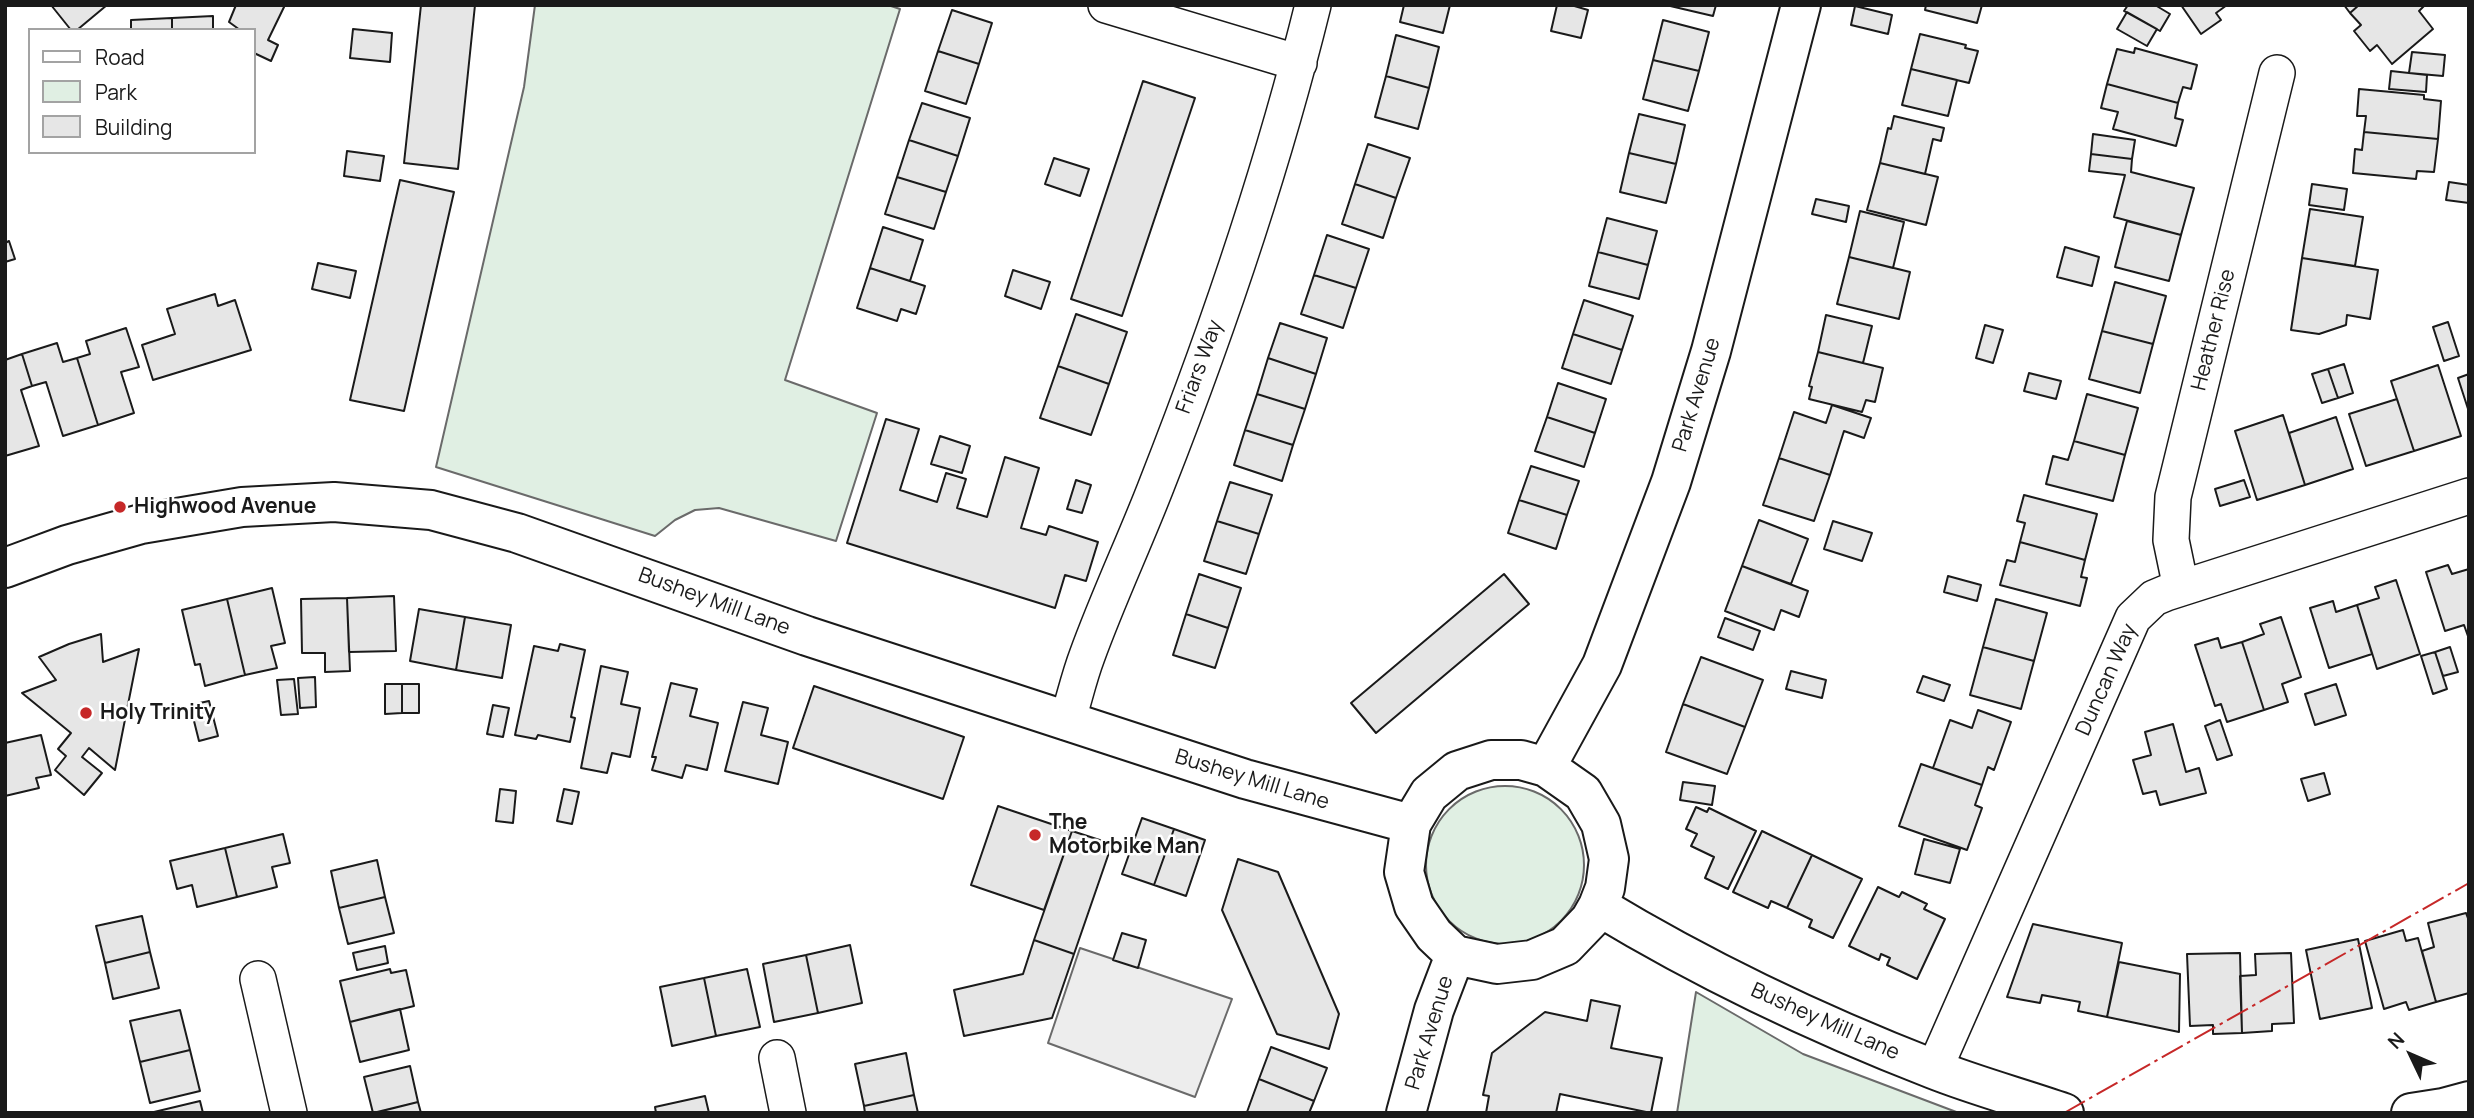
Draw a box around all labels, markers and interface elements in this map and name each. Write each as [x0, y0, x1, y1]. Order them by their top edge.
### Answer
legend [28, 28, 256, 154]
text: Road [95, 43, 145, 71]
text: Park [95, 78, 137, 106]
text: Building [95, 113, 172, 141]
street label: Heather Rise [2187, 267, 2241, 393]
street label: Friars Way [1171, 317, 1229, 417]
street label: Park Avenue [1668, 335, 1726, 455]
place label: Highwood Avenue [134, 494, 316, 520]
marker: Highwood Avenue [112, 499, 128, 515]
street label: Bushey Mill Lane [635, 563, 793, 641]
street label: Duncan Way [2071, 620, 2143, 740]
place label: Holy Trinity [100, 700, 215, 726]
marker: Holy Trinity [78, 705, 94, 721]
street label: Bushey Mill Lane [1172, 745, 1332, 815]
place label: The Motorbike Man [1049, 810, 1200, 860]
marker: The Motorbike Man [1027, 827, 1043, 843]
street label: Park Avenue [1401, 973, 1459, 1093]
street label: Bushey Mill Lane [1747, 978, 1903, 1066]
north arrow [2376, 1020, 2446, 1090]
text: N [2382, 1026, 2410, 1054]

